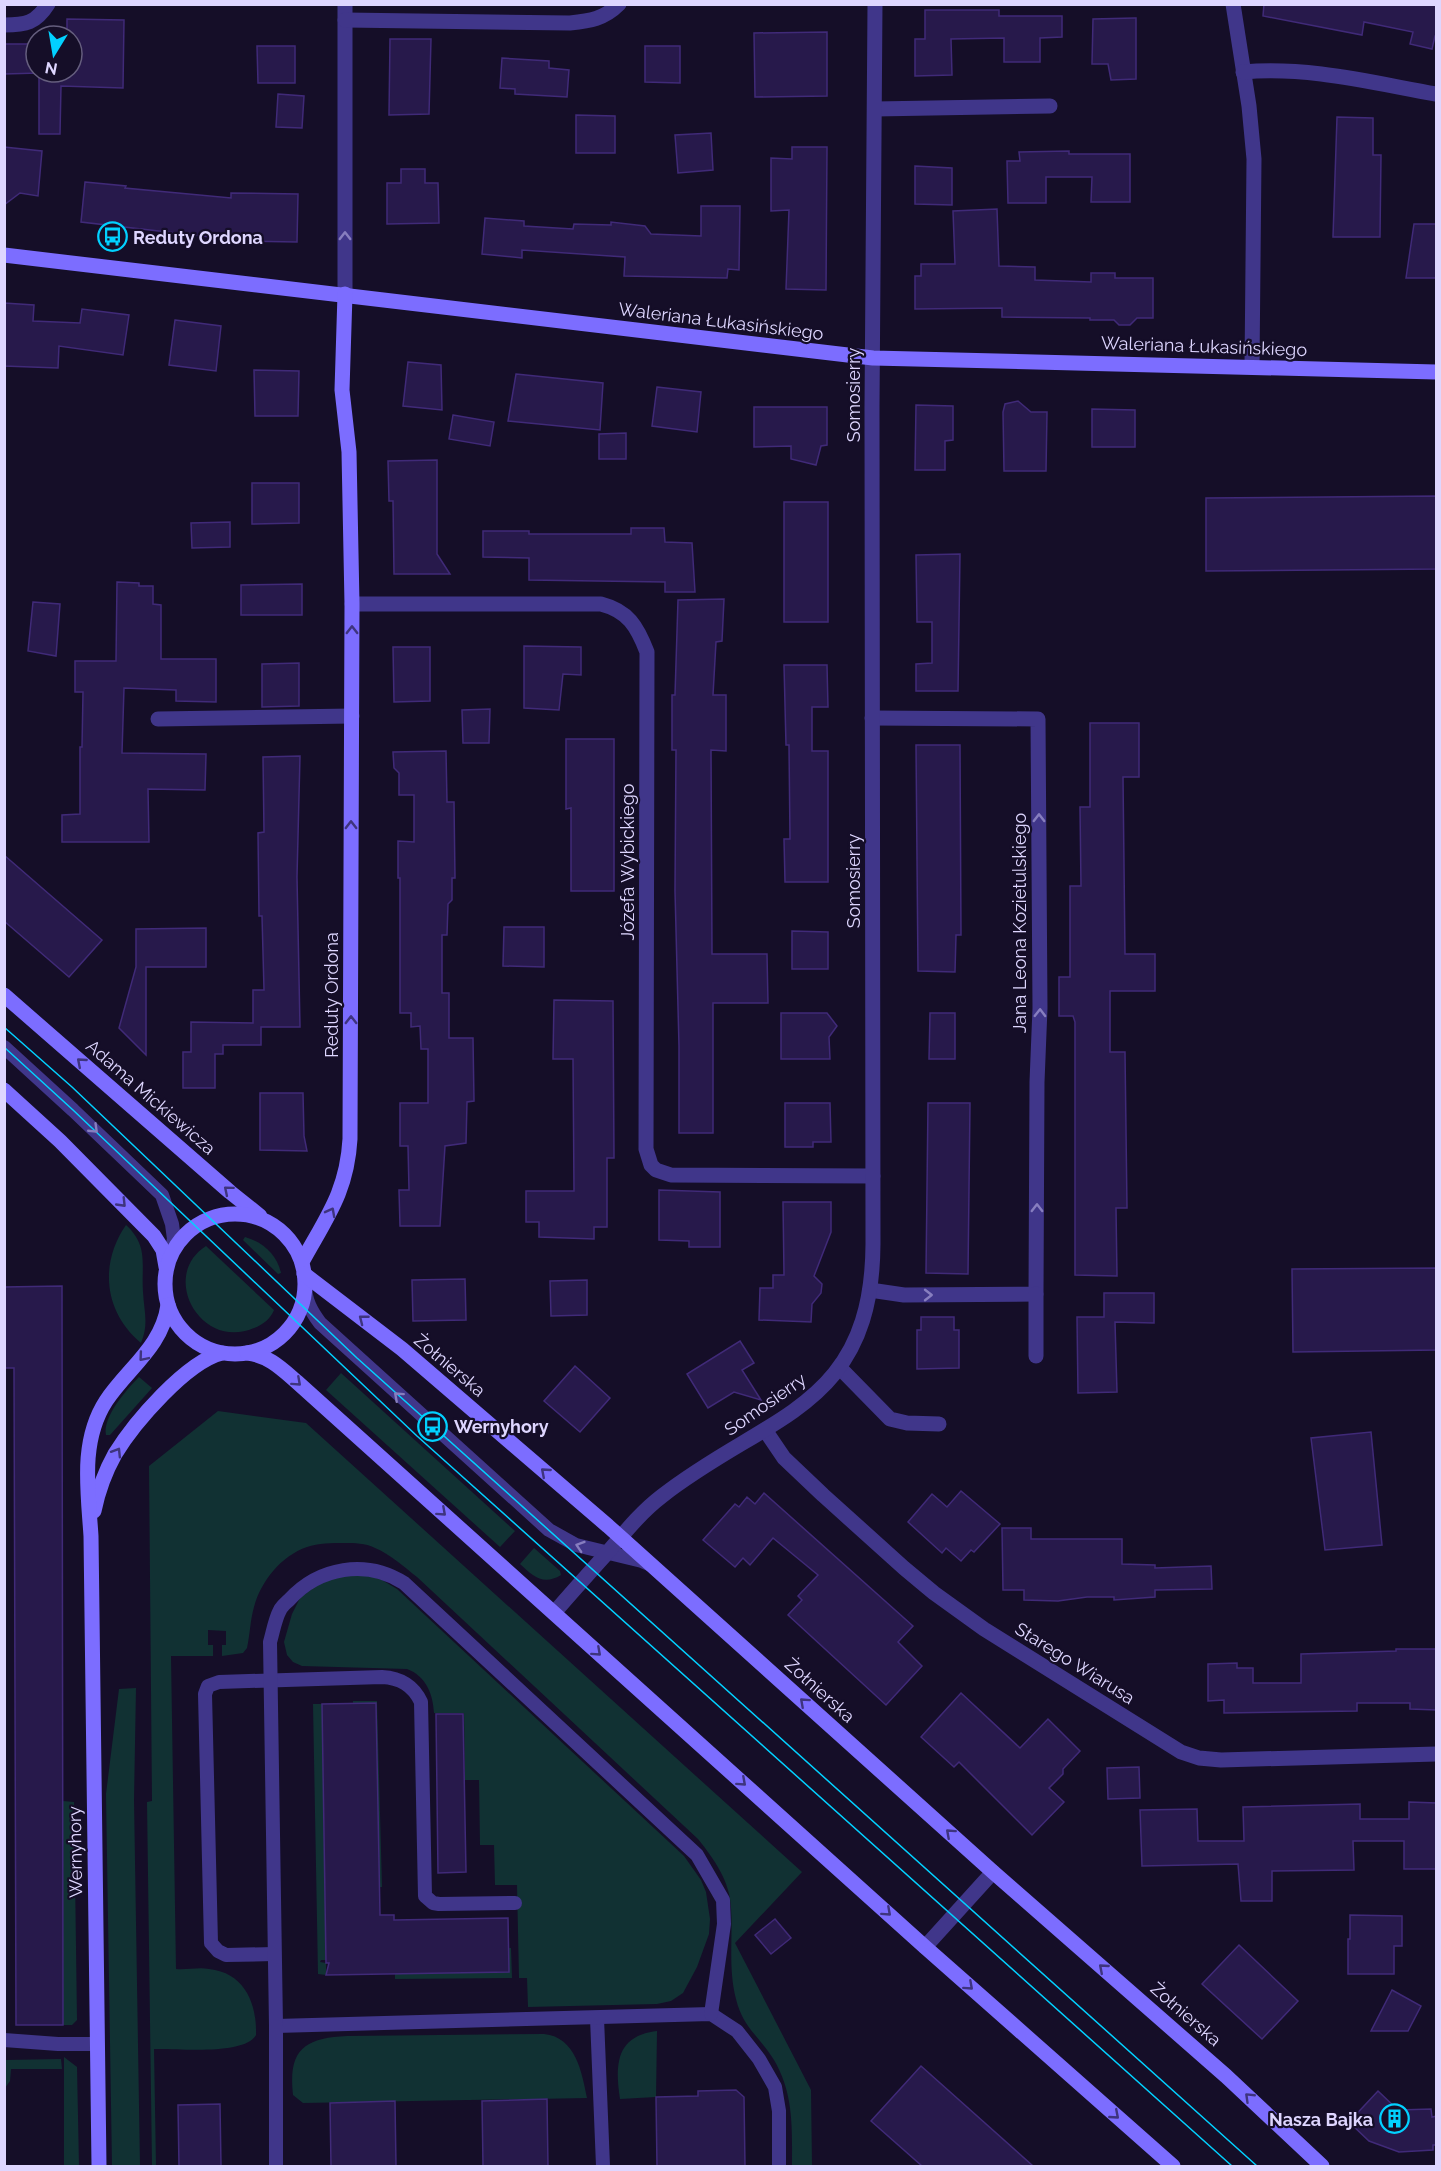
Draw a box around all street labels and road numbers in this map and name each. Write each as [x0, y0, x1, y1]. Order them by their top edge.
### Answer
street label: Waleriana Łukasińskiego [617, 298, 825, 344]
street label: Waleriana Łukasińskiego [1101, 332, 1308, 360]
street label: Somosierry [843, 348, 864, 442]
street label: Józefa Wybickiego [617, 783, 638, 940]
street label: Jana Leona Kozietulskiego [1009, 812, 1030, 1033]
street label: Somosierry [843, 834, 864, 928]
street label: Reduty Ordona [321, 932, 342, 1058]
street label: Adama Mickiewicza [82, 1035, 220, 1159]
street label: Żołnierska [410, 1329, 490, 1401]
street label: Somosierry [720, 1368, 810, 1440]
street label: Starego Wiarusa [1011, 1618, 1139, 1708]
street label: Żołnierska [781, 1653, 859, 1727]
street label: Wernyhory [64, 1806, 86, 1898]
street label: Żołnierska [1147, 1978, 1225, 2050]

